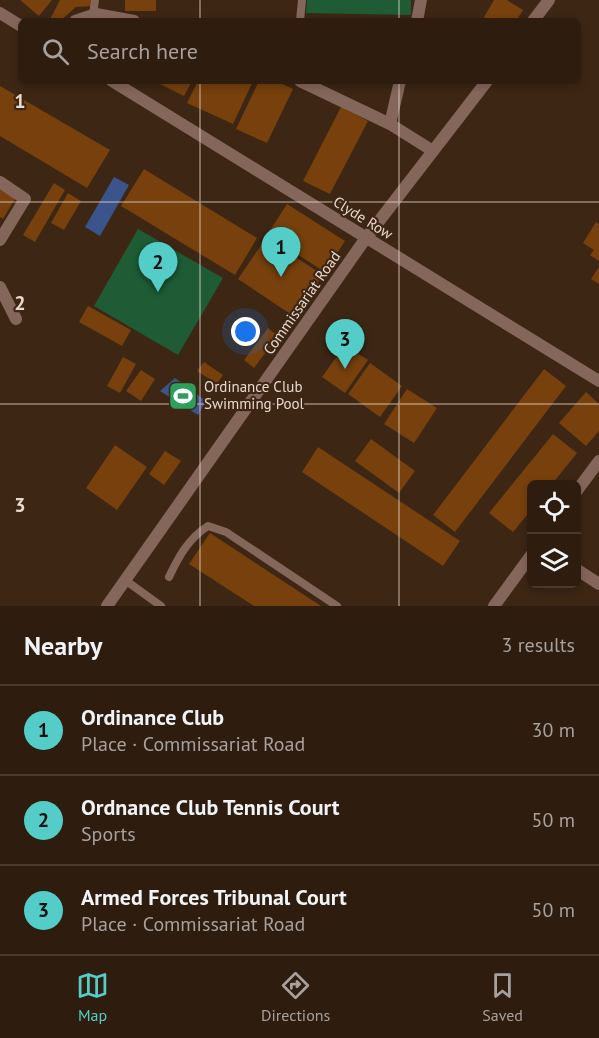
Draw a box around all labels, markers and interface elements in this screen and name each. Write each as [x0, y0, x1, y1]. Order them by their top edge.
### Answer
search box [18, 18, 581, 84]
icon: search [39, 35, 72, 68]
text: Search here [87, 37, 198, 65]
text: 1 [14, 88, 26, 114]
street label: Clyde Row [330, 192, 397, 243]
pin: 1 [262, 228, 300, 277]
pin: 2 [138, 242, 178, 292]
street label: Commissariat Road [259, 247, 344, 358]
text: 2 [14, 290, 26, 316]
your location [231, 317, 260, 346]
pin: 3 [326, 320, 364, 369]
place label: Ordinance Club Swimming Pool [204, 377, 305, 413]
sports icon: Ordinance Club Swimming Pool [167, 380, 199, 412]
map controls [527, 480, 581, 588]
button: locate [527, 480, 581, 534]
text: 3 [14, 492, 26, 518]
button: layers [527, 534, 581, 588]
text: Nearby [24, 629, 102, 662]
text: 3 results [502, 632, 575, 658]
text: Ordinance Club [81, 703, 224, 731]
text: 1 [38, 717, 49, 743]
text: 30 m [532, 717, 575, 743]
text: Place · Commissariat Road [81, 731, 305, 757]
text: Ordnance Club Tennis Court [81, 793, 340, 821]
text: 2 [38, 807, 49, 833]
text: 50 m [532, 807, 575, 833]
text: Sports [81, 821, 136, 847]
text: Armed Forces Tribunal Court [81, 883, 347, 911]
text: 3 [38, 897, 49, 923]
text: 50 m [532, 897, 575, 923]
text: Place · Commissariat Road [81, 911, 305, 937]
tab: Map [76, 969, 109, 1025]
tab: Directions [261, 969, 330, 1025]
tab: Saved [482, 969, 523, 1025]

